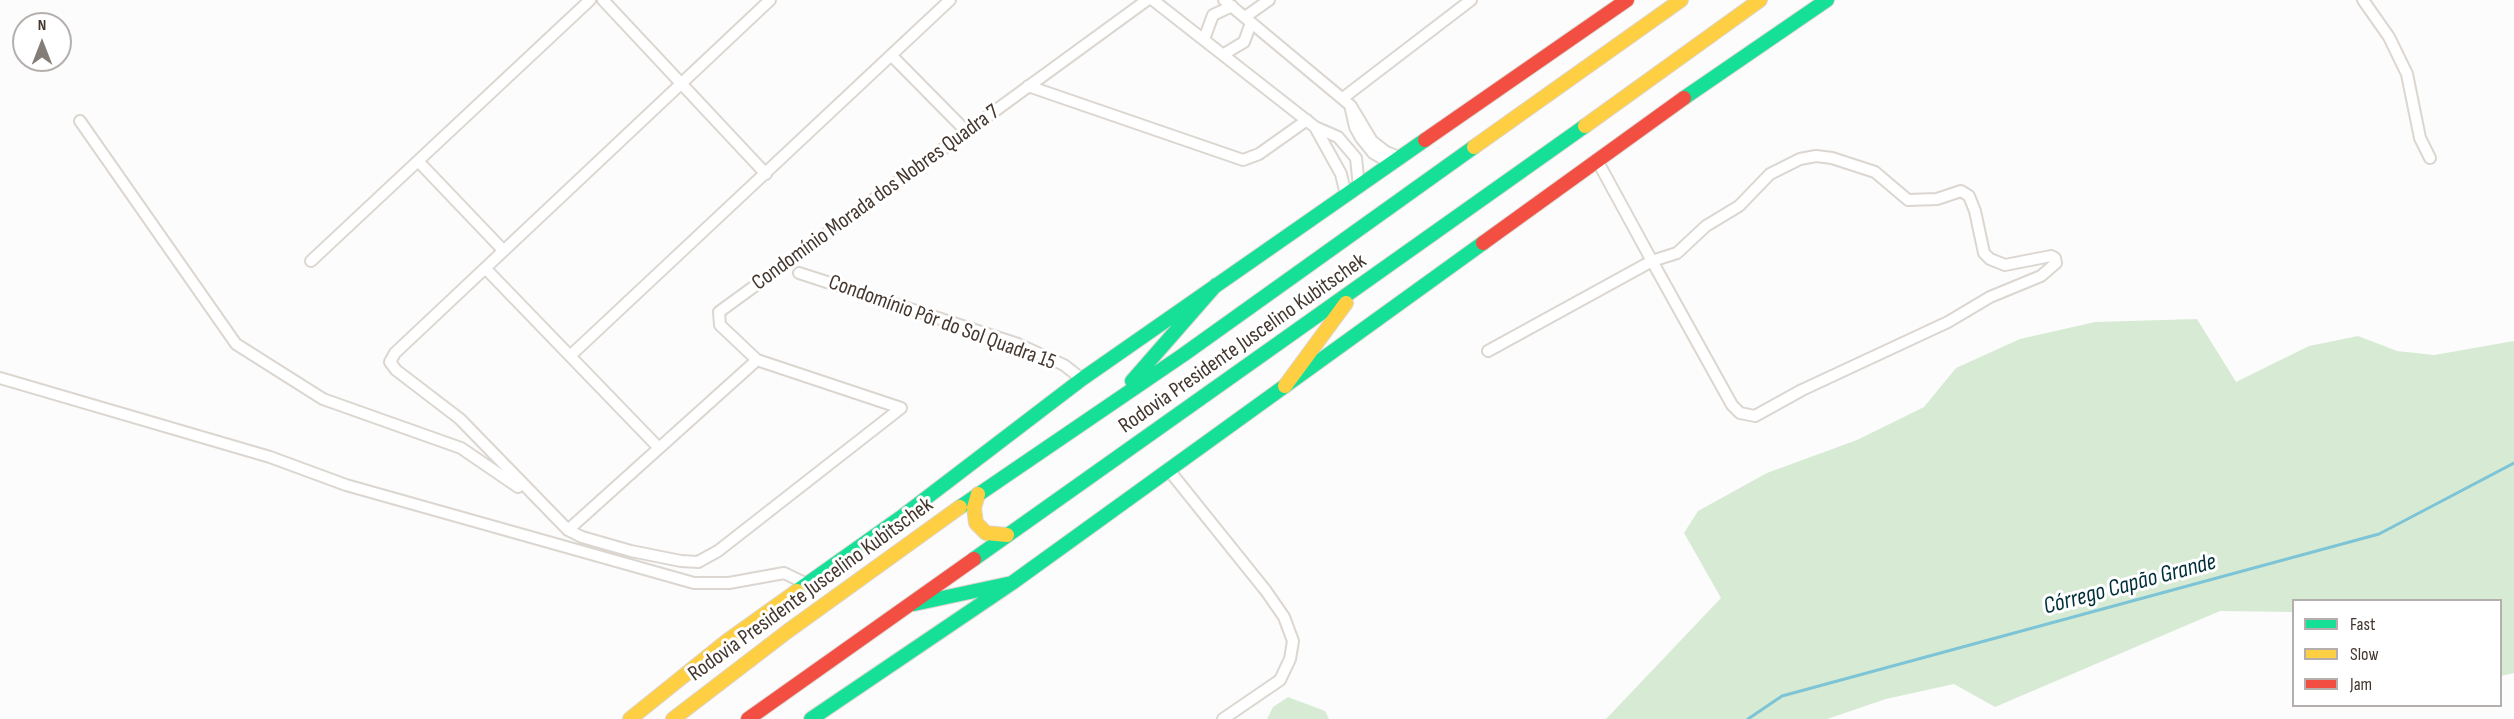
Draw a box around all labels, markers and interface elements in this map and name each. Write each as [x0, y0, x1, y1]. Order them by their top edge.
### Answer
north arrow [12, 12, 72, 72]
text: N [38, 16, 46, 35]
street label: Condomínio Morada dos Nobres Quadra 7 [747, 99, 1005, 297]
street label: Rodovia Presidente Juscelino Kubitschek [1114, 248, 1372, 440]
street label: Condomínio Pôr do Sol Quadra 15 [825, 270, 1059, 376]
street label: Rodovia Presidente Juscelino Kubitschek [683, 492, 939, 688]
water label: Córrego Capão Grande [2040, 548, 2220, 622]
legend [2292, 599, 2502, 707]
text: Fast [2350, 614, 2375, 635]
text: Slow [2350, 644, 2379, 665]
text: Jam [2350, 674, 2372, 695]

